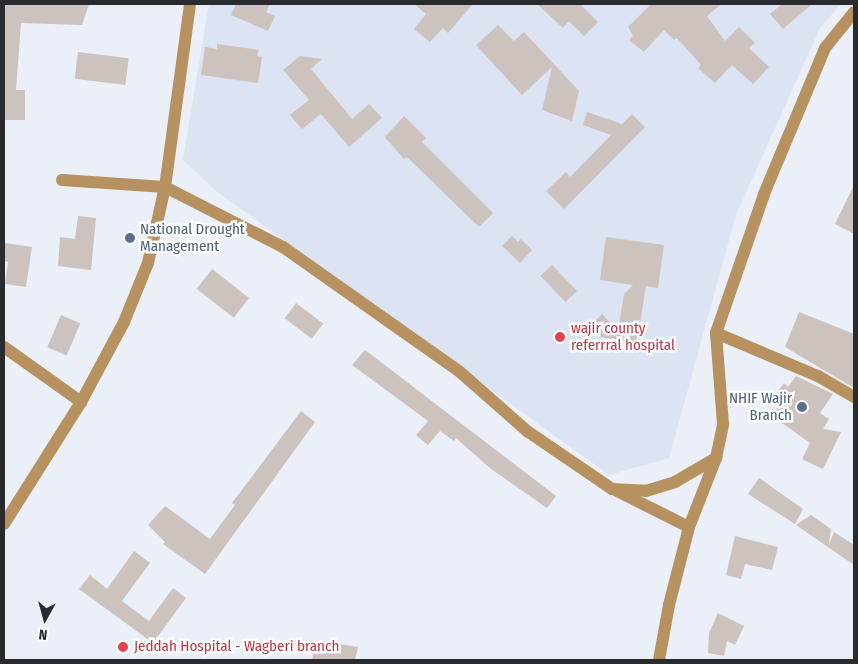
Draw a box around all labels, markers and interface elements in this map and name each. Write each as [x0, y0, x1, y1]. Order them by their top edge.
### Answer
place label: National Drought Management [140, 220, 245, 255]
marker: National Drought Management [124, 232, 136, 244]
place label: wajir county referrral hospital [571, 319, 675, 354]
marker: wajir county referrral hospital [553, 330, 567, 344]
place label: NHIF Wajir Branch [729, 389, 792, 424]
marker: NHIF Wajir Branch [796, 401, 808, 413]
north arrow [20, 594, 70, 644]
text: N [38, 625, 48, 643]
place label: Jeddah Hospital - Wagberi branch [134, 638, 339, 656]
marker: Jeddah Hospital - Wagberi branch [116, 640, 130, 654]

